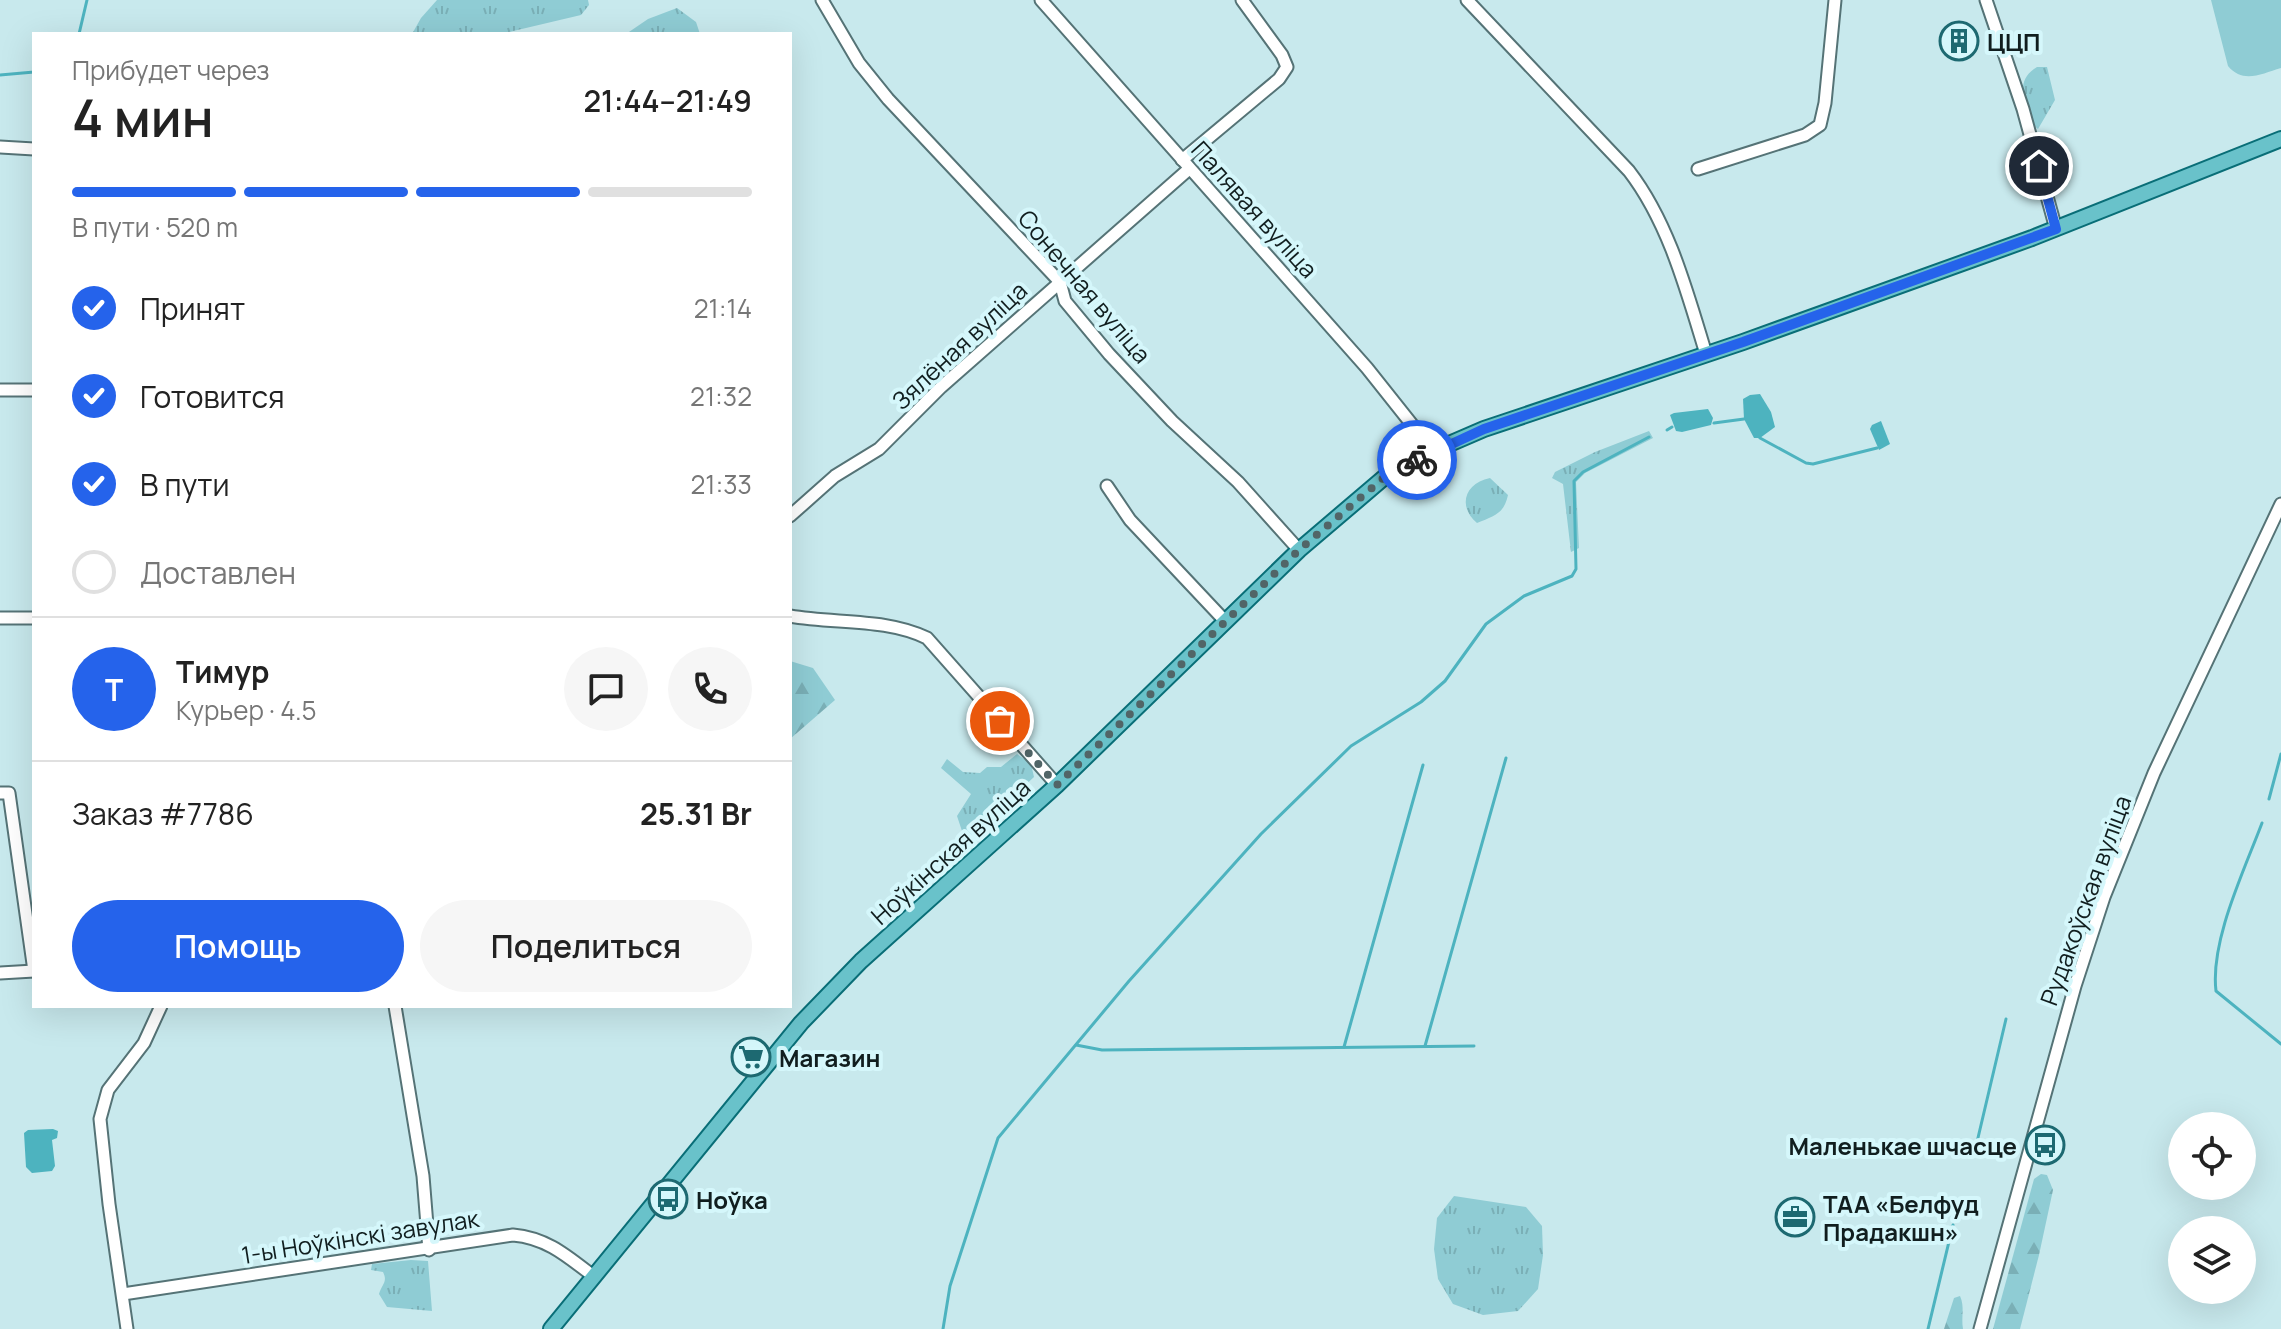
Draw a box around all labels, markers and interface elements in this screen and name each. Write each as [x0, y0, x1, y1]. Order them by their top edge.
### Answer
building icon: ЦЦП [1938, 20, 1980, 62]
place label: ЦЦП [1987, 25, 2040, 58]
text: Прибудет через [72, 52, 270, 88]
text: 21:44–21:49 [583, 80, 752, 121]
text: 4 мин [72, 82, 214, 153]
pin [2005, 132, 2073, 200]
street label: Палявая вуліца [1185, 133, 1325, 285]
icon: home [2017, 144, 2061, 188]
street label: Сонечная вуліца [1011, 202, 1159, 370]
text: В пути · 520 m [72, 209, 238, 245]
street label: Зялёная вуліца [884, 274, 1034, 416]
icon: check [72, 286, 116, 330]
text: Принят [140, 288, 245, 329]
text: 21:14 [694, 290, 752, 326]
icon: check [72, 374, 116, 418]
text: Готовится [140, 376, 285, 417]
text: 21:32 [690, 378, 752, 414]
courier [1377, 420, 1457, 500]
icon: bike [1395, 438, 1439, 482]
icon: check [72, 462, 116, 506]
text: В пути [140, 464, 230, 505]
text: 21:33 [691, 466, 752, 502]
text: Доставлен [140, 552, 296, 593]
button: chat [564, 647, 648, 731]
button: phone [668, 647, 752, 731]
text: Тимур [176, 651, 269, 692]
text: Т [105, 669, 123, 710]
pin [966, 687, 1034, 755]
text: Курьер · 4.5 [176, 692, 317, 728]
icon: bag [978, 699, 1022, 743]
street label: Ноўкінская вуліца [863, 771, 1037, 931]
street label: Рудакоўская вуліца [2032, 790, 2138, 1010]
text: Заказ #7786 [72, 793, 254, 834]
text: 25.31 Br [640, 793, 752, 834]
button: Помощь [72, 900, 404, 992]
button: Поделиться [420, 900, 752, 992]
supermarket icon: Магазин [730, 1036, 772, 1078]
place label: Магазин [779, 1041, 880, 1074]
map controls [2168, 1112, 2256, 1304]
button: locate [2168, 1112, 2256, 1200]
bus stop icon: Маленькае шчасце [2024, 1124, 2066, 1166]
place label: Маленькае шчасце [1789, 1129, 2017, 1162]
bus stop icon: Ноўка [647, 1178, 689, 1220]
place label: Ноўка [696, 1183, 768, 1216]
place label: ТАА «Белфуд Прадакшн» [1823, 1187, 1979, 1248]
office icon: ТАА «Белфуд Прадакшн» [1774, 1196, 1816, 1238]
street label: 1-ы Ноўкінскі завулак [239, 1201, 482, 1271]
button: layers [2168, 1216, 2256, 1304]

